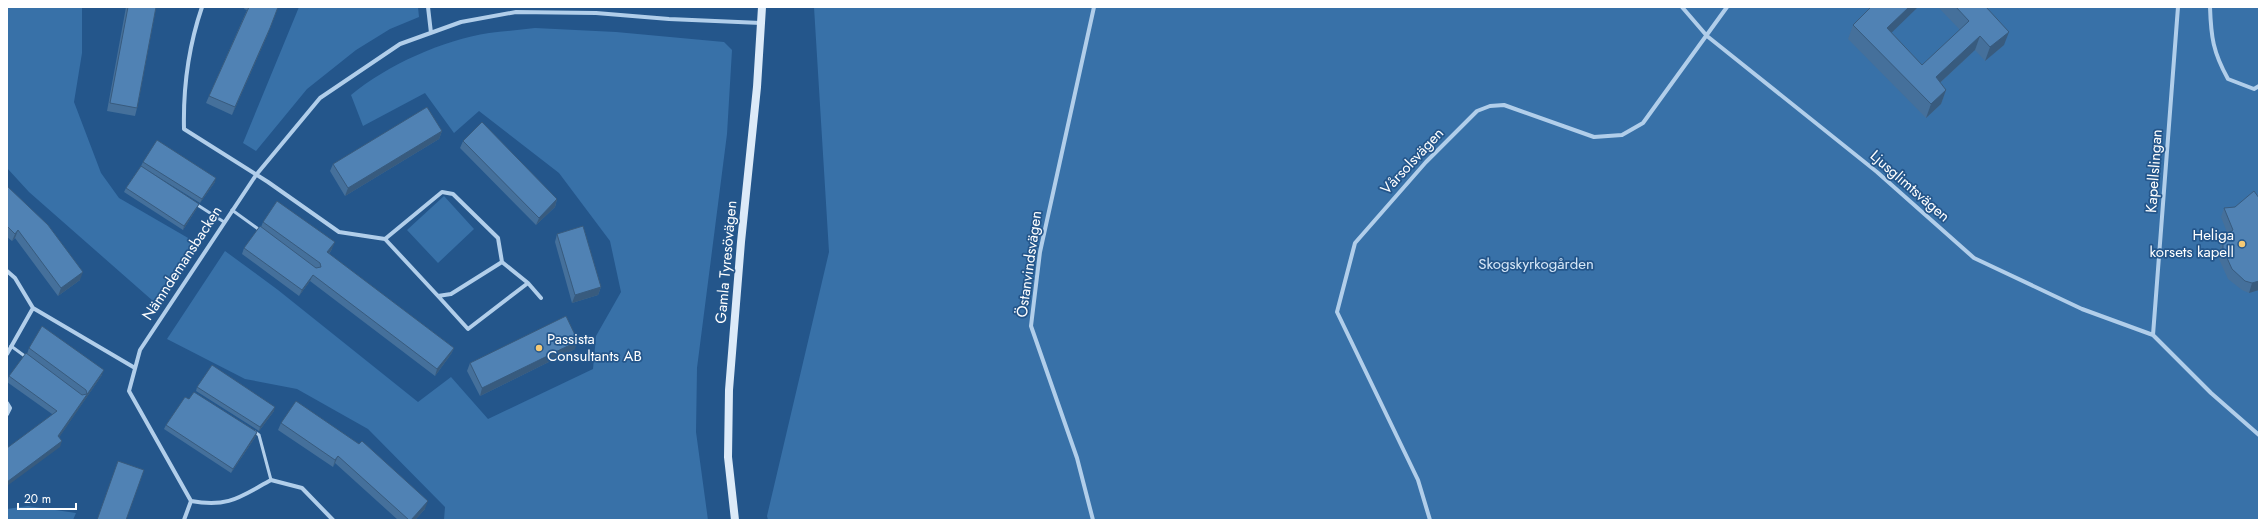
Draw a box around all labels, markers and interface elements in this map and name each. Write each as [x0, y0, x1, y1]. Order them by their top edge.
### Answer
street label: Vårsolsvägen [1375, 123, 1449, 199]
street label: Kapellslingan [2140, 128, 2168, 214]
street label: Ljusglimtsvägen [1865, 145, 1955, 227]
street label: Gamla Tyresövägen [710, 200, 742, 324]
street label: Nämndemansbacken [137, 201, 227, 325]
street label: Östanvindsvägen [1011, 209, 1047, 319]
place label: Heliga korsets kapell [2149, 224, 2234, 263]
marker: Heliga korsets kapell [2237, 239, 2247, 249]
park label: Skogskyrkogården [1478, 253, 1594, 275]
place label: Passista Consultants AB [547, 328, 642, 367]
marker: Passista Consultants AB [534, 343, 544, 353]
scale bar [18, 485, 76, 511]
text: 20 m [24, 490, 51, 508]

